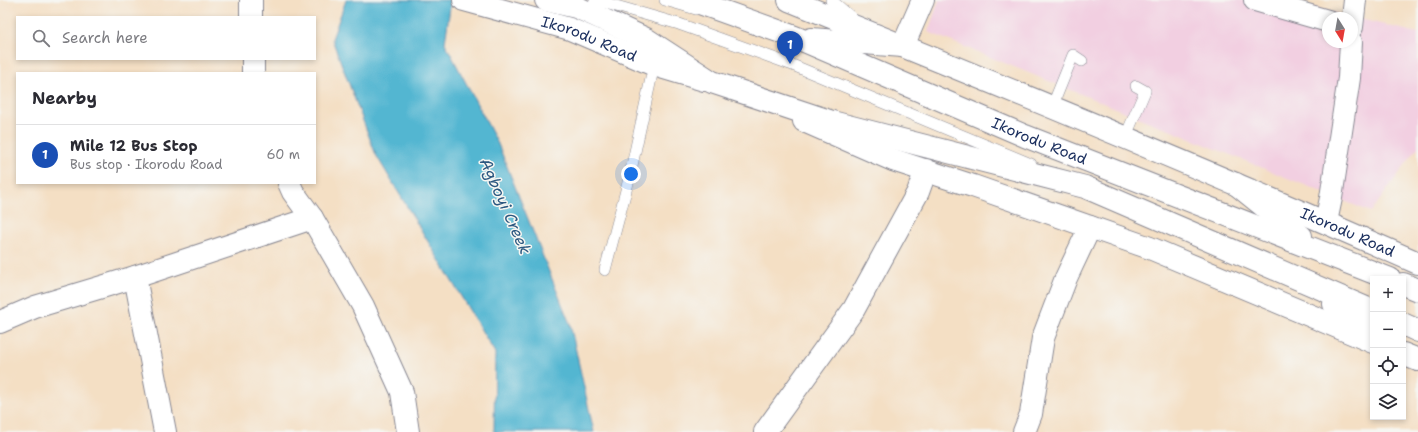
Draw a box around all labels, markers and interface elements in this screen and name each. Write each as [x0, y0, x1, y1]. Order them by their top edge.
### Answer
street label: Ikorodu Road [539, 12, 640, 67]
north arrow [1322, 12, 1358, 48]
search box [16, 16, 316, 60]
icon: search [30, 27, 52, 49]
text: Search here [62, 28, 148, 48]
pin: 1 [777, 31, 803, 64]
text: Nearby [32, 87, 97, 109]
street label: Ikorodu Road [989, 113, 1090, 169]
text: Mile 12 Bus Stop [70, 136, 197, 156]
text: 1 [42, 146, 48, 163]
text: 60 m [267, 146, 300, 163]
water label: Agboyi Creek [475, 155, 536, 258]
text: Bus stop · Ikorodu Road [70, 156, 223, 173]
your location [621, 164, 641, 184]
street label: Ikorodu Road [1297, 203, 1398, 262]
map controls [1370, 276, 1406, 420]
button: + [1370, 276, 1406, 312]
button: − [1370, 312, 1406, 348]
button: locate [1370, 348, 1406, 384]
button: layers [1370, 384, 1406, 420]

